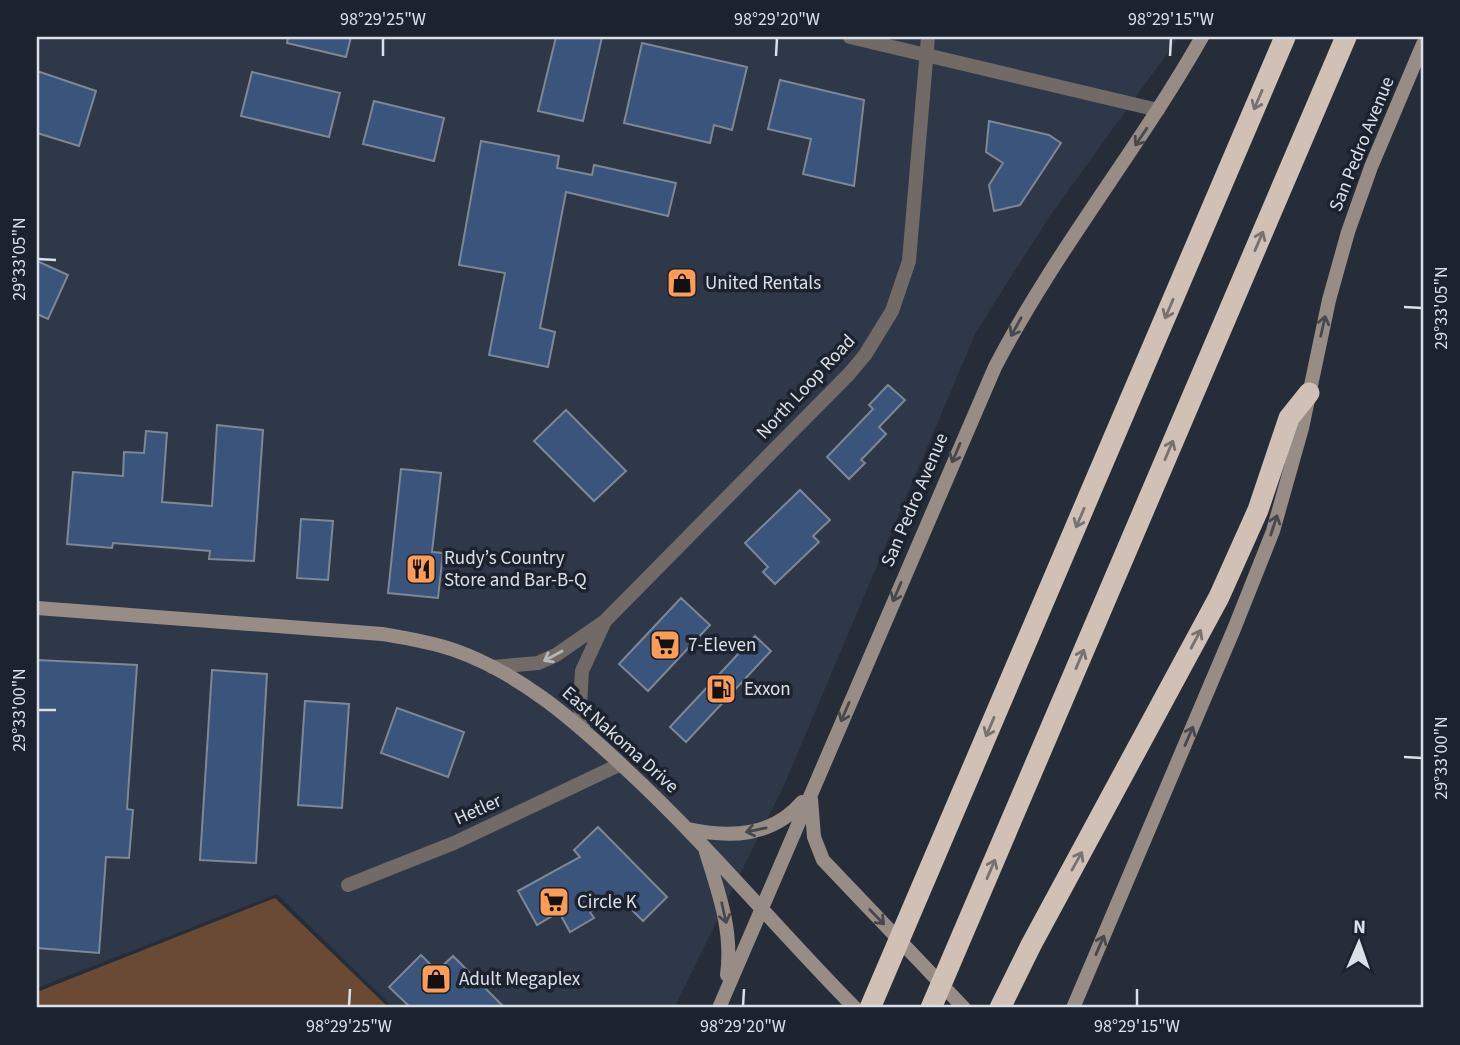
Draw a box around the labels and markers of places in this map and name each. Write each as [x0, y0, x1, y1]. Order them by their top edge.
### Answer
shop icon: United Rentals [665, 266, 699, 300]
place label: United Rentals [705, 270, 821, 297]
place label: Rudy’s Country Store and Bar-B-Q [444, 545, 587, 594]
restaurant icon: Rudy’s Country Store and Bar-B-Q [404, 552, 438, 586]
supermarket icon: 7-Eleven [648, 628, 682, 662]
place label: 7-Eleven [688, 632, 756, 659]
fuel station icon: Exxon [704, 672, 738, 706]
place label: Exxon [744, 676, 791, 703]
supermarket icon: Circle K [537, 885, 571, 919]
place label: Circle K [577, 889, 637, 916]
shop icon: Adult Megaplex [419, 962, 453, 996]
place label: Adult Megaplex [459, 966, 581, 993]

